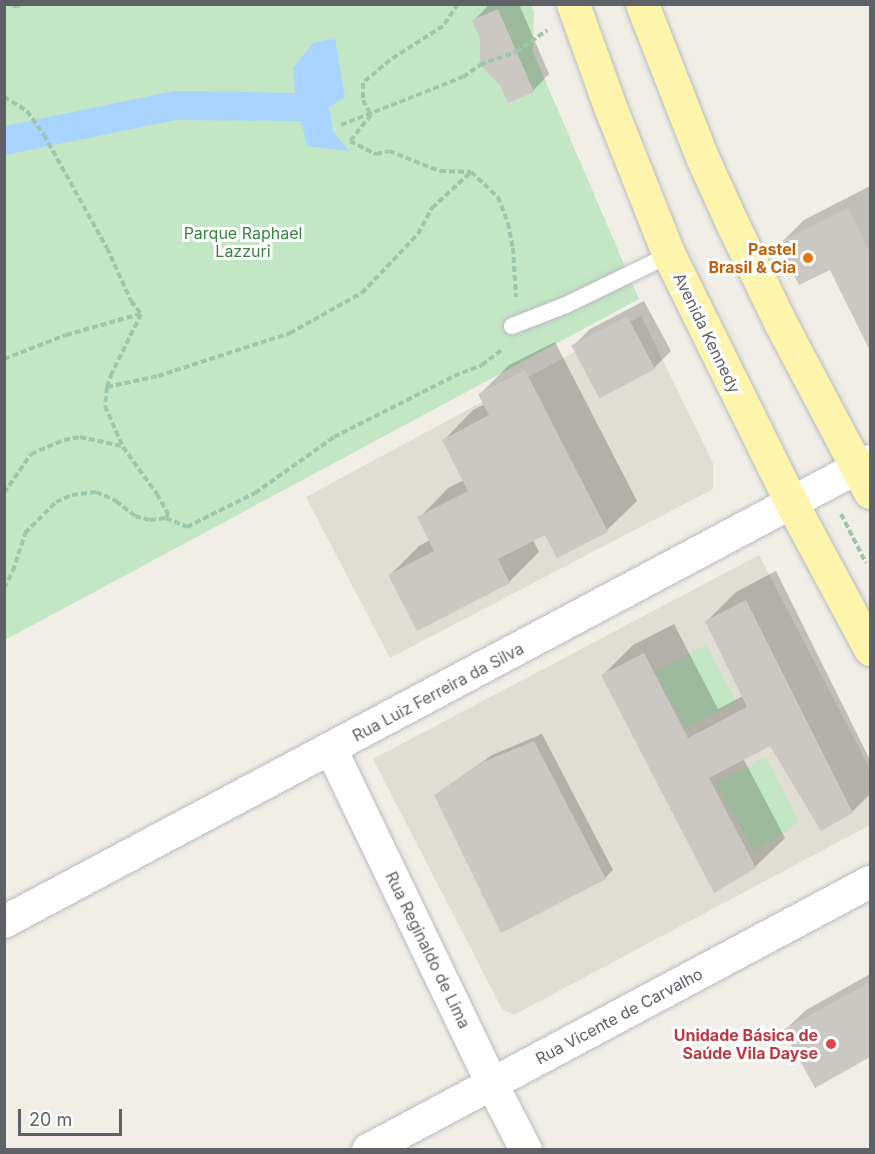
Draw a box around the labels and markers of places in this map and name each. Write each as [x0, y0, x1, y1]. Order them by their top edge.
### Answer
place label: Pastel Brasil & Cia [708, 239, 796, 277]
marker: Pastel Brasil & Cia [801, 251, 815, 265]
place label: Unidade Básica de Saúde Vila Dayse [674, 1025, 818, 1063]
marker: Unidade Básica de Saúde Vila Dayse [822, 1035, 840, 1053]

